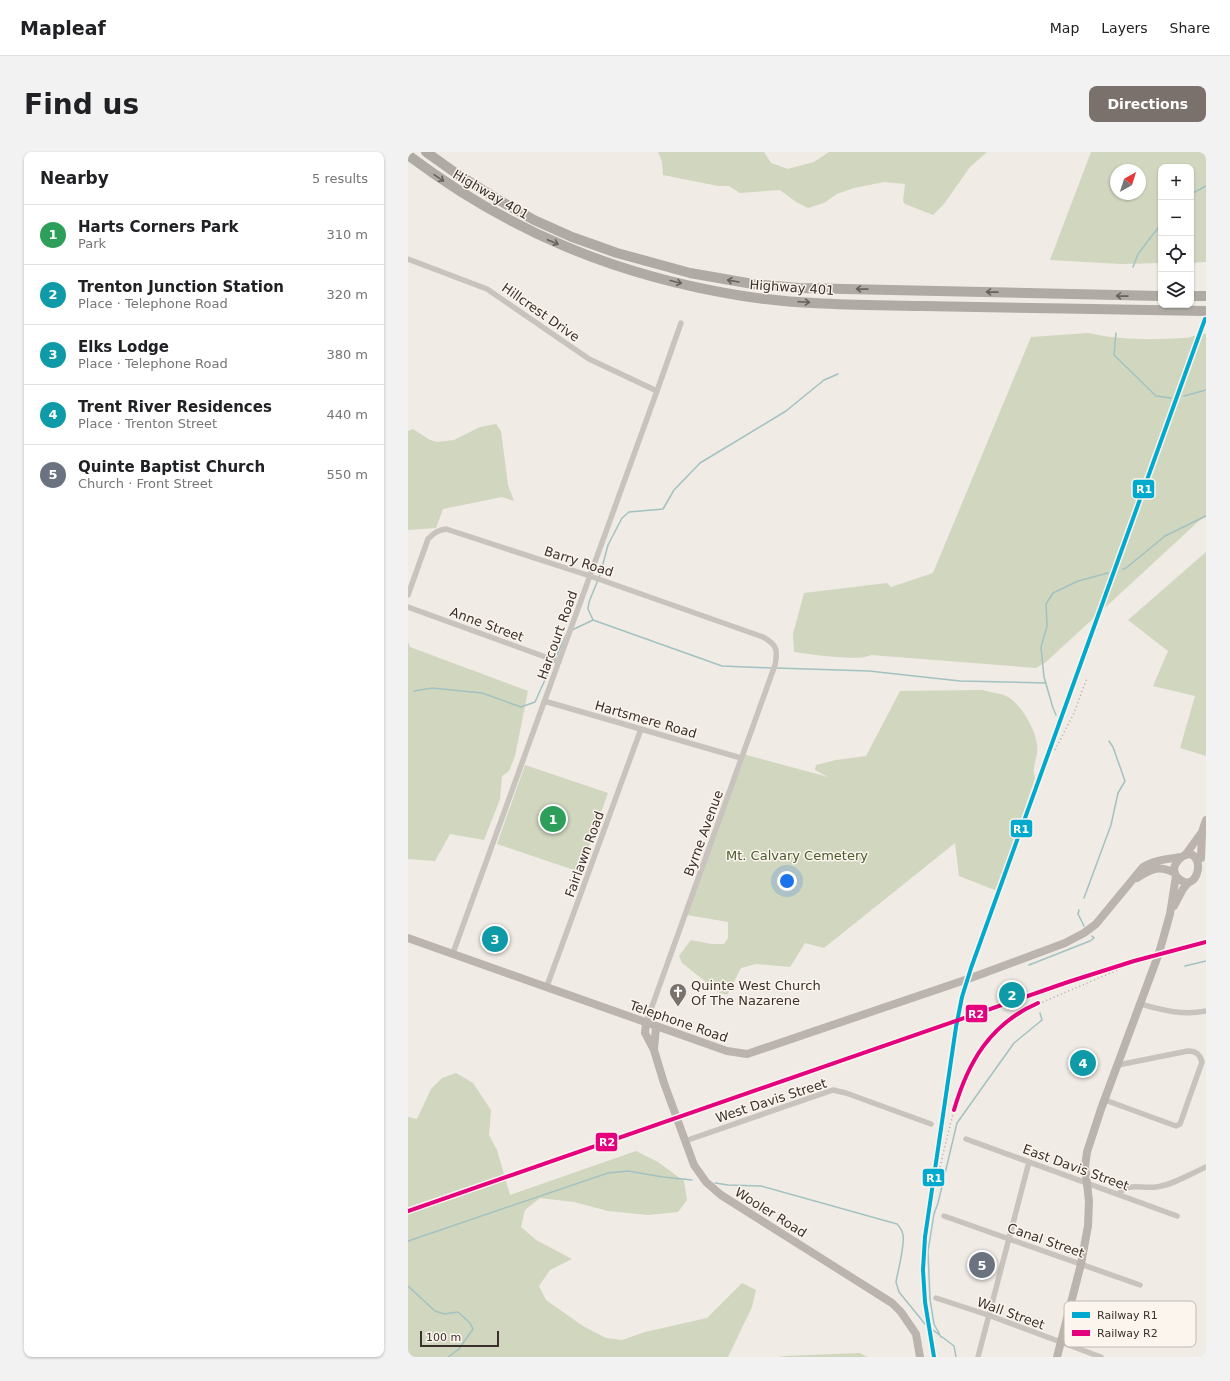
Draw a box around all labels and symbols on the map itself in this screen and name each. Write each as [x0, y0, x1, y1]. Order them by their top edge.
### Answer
north arrow [1110, 164, 1146, 200]
street label: Highway 401 [450, 167, 531, 222]
one-way arrow [434, 174, 445, 182]
one-way arrow [546, 238, 558, 246]
one-way arrow [726, 276, 739, 284]
street label: Highway 401 [749, 277, 835, 298]
one-way arrow [669, 279, 682, 286]
street label: Hillcrest Drive [499, 280, 582, 345]
one-way arrow [856, 285, 869, 293]
one-way arrow [986, 289, 999, 296]
one-way arrow [1116, 292, 1129, 299]
one-way arrow [797, 298, 810, 305]
line badge: R1 [1132, 479, 1155, 499]
text: R1 [1136, 483, 1152, 496]
street label: Barry Road [542, 543, 615, 580]
street label: Harcourt Road [534, 589, 580, 682]
street label: Anne Street [448, 604, 526, 645]
street label: Hartsmere Road [593, 698, 699, 741]
street label: Byrne Avenue [681, 788, 726, 878]
pin: 1 [540, 804, 566, 834]
street label: Fairlawn Road [562, 809, 607, 899]
line badge: R1 [1010, 819, 1033, 838]
text: R1 [1013, 823, 1029, 836]
park label: Mt. Calvary Cemetery [726, 848, 868, 863]
your location [777, 871, 797, 891]
pin: 3 [482, 924, 508, 954]
place label: Quinte West Church Of The Nazarene [691, 978, 821, 1008]
pin: 2 [999, 980, 1025, 1010]
church icon: Quinte West Church Of The Nazarene [668, 982, 688, 1007]
street label: Telephone Road [627, 997, 730, 1045]
line badge: R2 [965, 1004, 988, 1023]
text: R2 [968, 1008, 984, 1021]
pin: 4 [1070, 1048, 1096, 1078]
street label: West Davis Street [714, 1075, 829, 1125]
line badge: R2 [595, 1132, 618, 1152]
text: R2 [599, 1136, 615, 1149]
street label: East Davis Street [1021, 1141, 1131, 1194]
line badge: R1 [922, 1168, 945, 1187]
text: R1 [926, 1172, 942, 1185]
street label: Wooler Road [732, 1184, 809, 1240]
street label: Canal Street [1005, 1220, 1086, 1261]
pin: 5 [969, 1250, 995, 1280]
street label: Wall Street [975, 1294, 1047, 1333]
legend [1064, 1301, 1196, 1347]
text: Railway R1 [1097, 1309, 1158, 1322]
text: Railway R2 [1097, 1327, 1158, 1340]
scale bar [420, 1329, 499, 1348]

